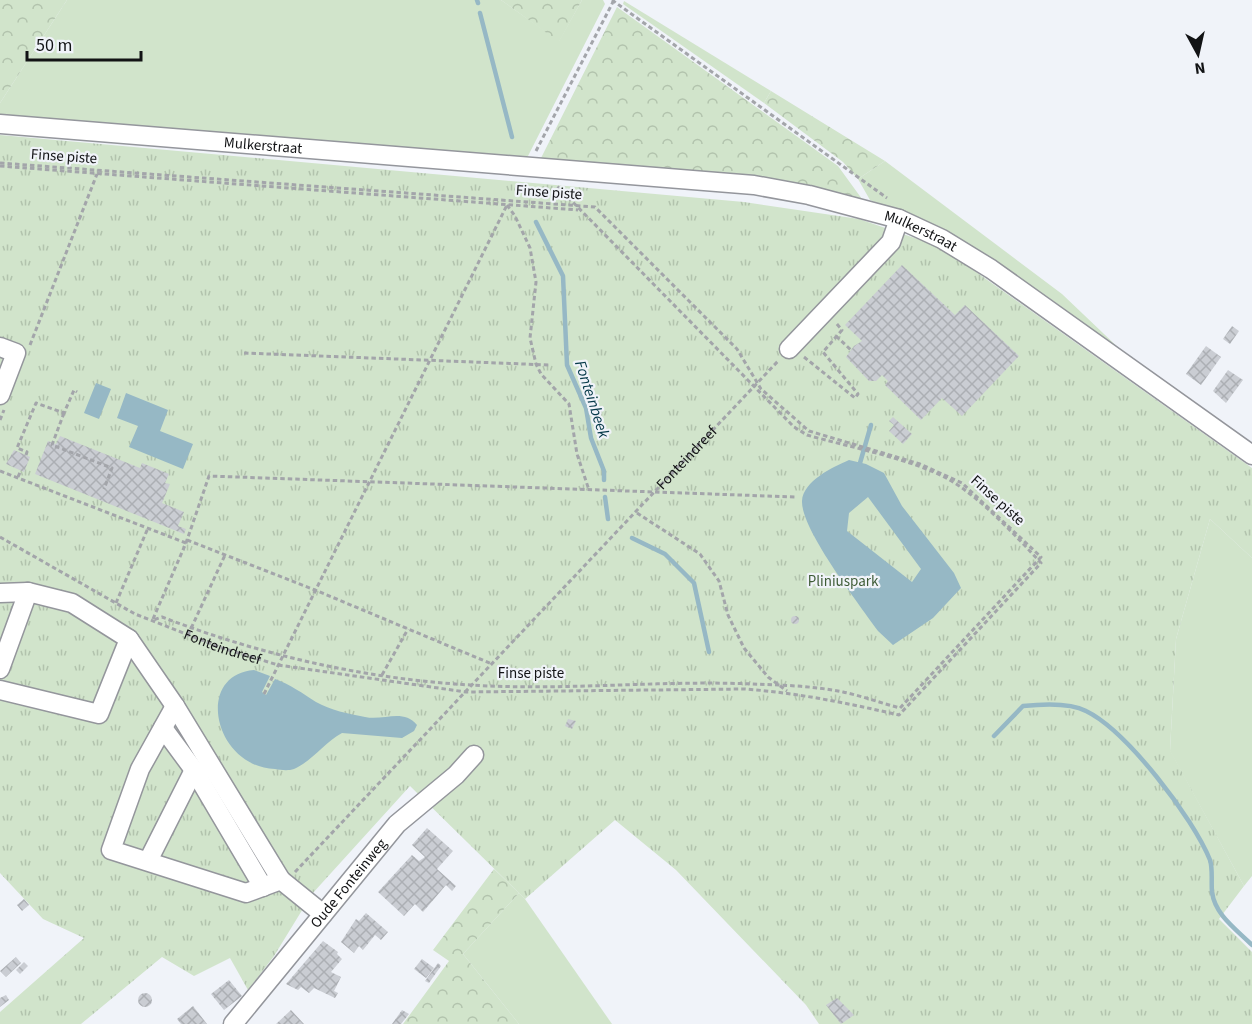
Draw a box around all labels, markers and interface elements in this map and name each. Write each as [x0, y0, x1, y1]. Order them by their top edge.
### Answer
scale bar [27, 24, 141, 62]
north arrow [1168, 24, 1228, 84]
text: 50 m [36, 33, 72, 58]
text: N [1193, 56, 1207, 79]
street label: Mulkerstraat [223, 132, 303, 159]
street label: Finse piste [30, 144, 98, 169]
street label: Finse piste [515, 180, 583, 205]
street label: Mulkerstraat [882, 206, 961, 257]
water label: Fonteinbeek [569, 358, 615, 441]
street label: Fonteindreef [652, 421, 723, 495]
street label: Finse piste [966, 470, 1029, 530]
park label: Pliniuspark [808, 571, 879, 592]
street label: Fonteindreef [181, 624, 264, 670]
street label: Finse piste [498, 663, 564, 684]
street label: Oude Fonteinweg [306, 834, 392, 933]

